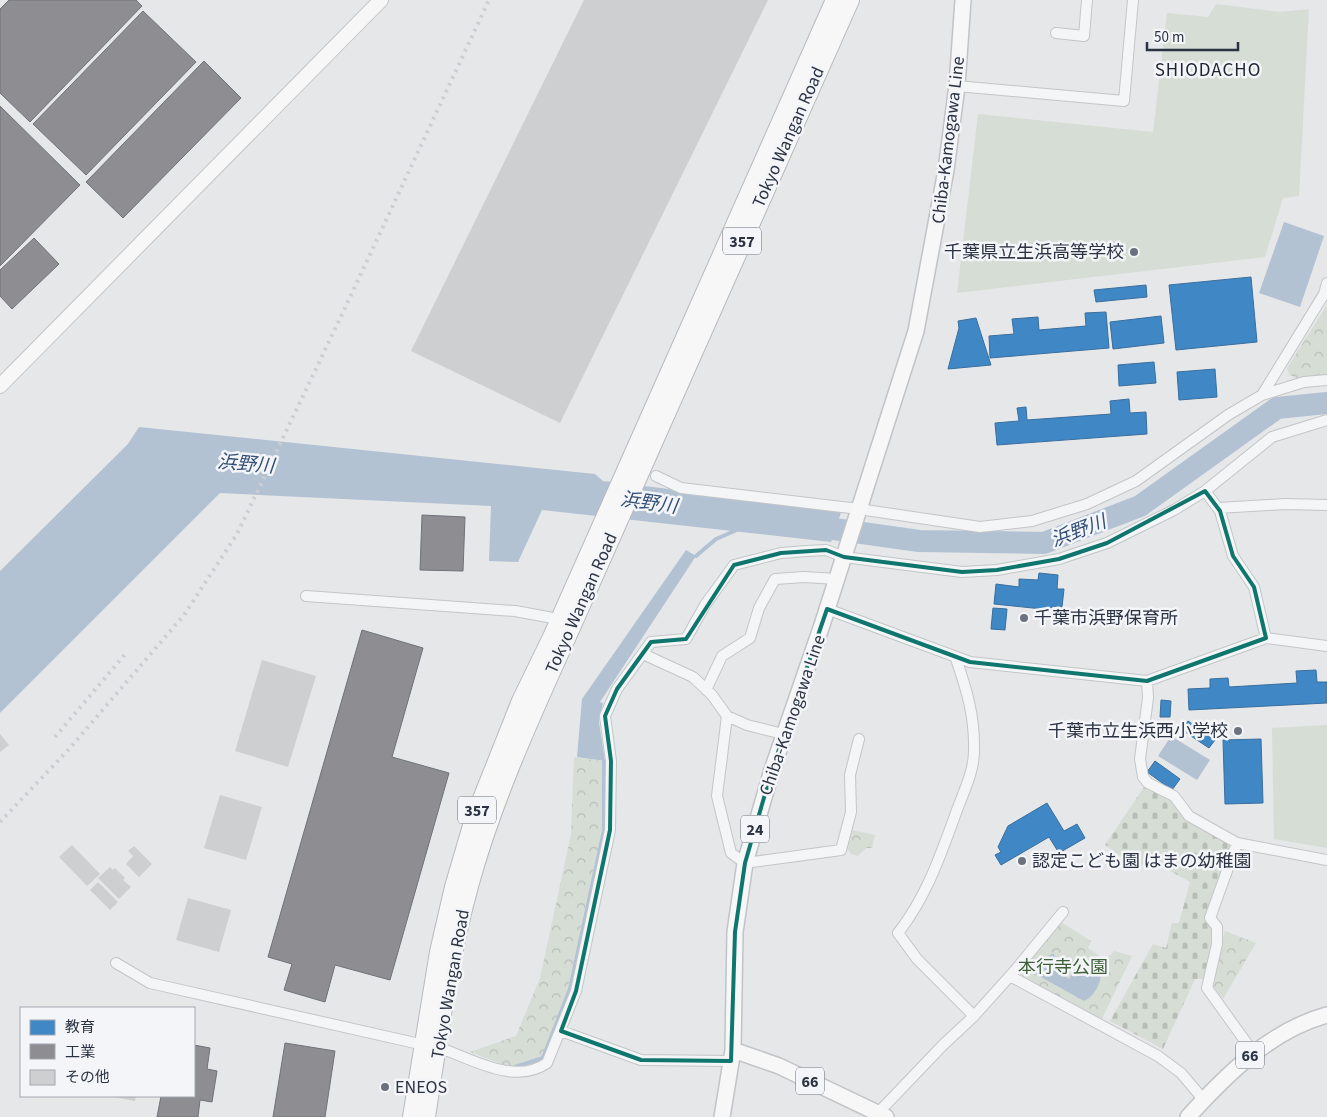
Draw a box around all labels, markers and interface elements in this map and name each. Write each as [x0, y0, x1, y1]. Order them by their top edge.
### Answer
scale bar [1147, 20, 1238, 52]
text: 50 m [1154, 27, 1184, 48]
street label: Chiba-Kamogawa Line [926, 55, 971, 225]
district label: SHIODACHO [1155, 57, 1261, 84]
street label: Tokyo Wangan Road [746, 63, 831, 212]
road number: 357 [723, 228, 761, 255]
place label: 千葉県立生浜高等学校 [944, 240, 1124, 265]
marker: 千葉県立生浜高等学校 [1128, 246, 1140, 258]
water label: 浜野川 [216, 449, 277, 481]
water label: 浜野川 [619, 486, 681, 521]
water label: 浜野川 [1047, 508, 1112, 554]
street label: Tokyo Wangan Road [539, 529, 624, 678]
place label: 千葉市浜野保育所 [1034, 606, 1178, 631]
marker: 千葉市浜野保育所 [1018, 612, 1030, 624]
street label: Chiba-Kamogawa Line [753, 631, 832, 799]
place label: 千葉市立生浜西小学校 [1048, 719, 1228, 744]
marker: 千葉市立生浜西小学校 [1232, 725, 1244, 737]
road number: 357 [458, 796, 496, 824]
road number: 24 [741, 816, 769, 842]
place label: 認定こども園 はまの幼稚園 [1032, 849, 1252, 874]
marker: 認定こども園 はまの幼稚園 [1016, 855, 1028, 867]
street label: Tokyo Wangan Road [425, 907, 476, 1061]
park label: 本行寺公園 [1018, 955, 1108, 980]
legend [20, 1007, 195, 1097]
text: 教育 [65, 1017, 95, 1038]
text: 工業 [65, 1042, 95, 1063]
road number: 66 [1236, 1042, 1264, 1068]
text: その他 [65, 1067, 110, 1088]
road number: 66 [796, 1068, 824, 1094]
place label: ENEOS [395, 1075, 447, 1100]
marker: ENEOS [379, 1081, 391, 1093]

